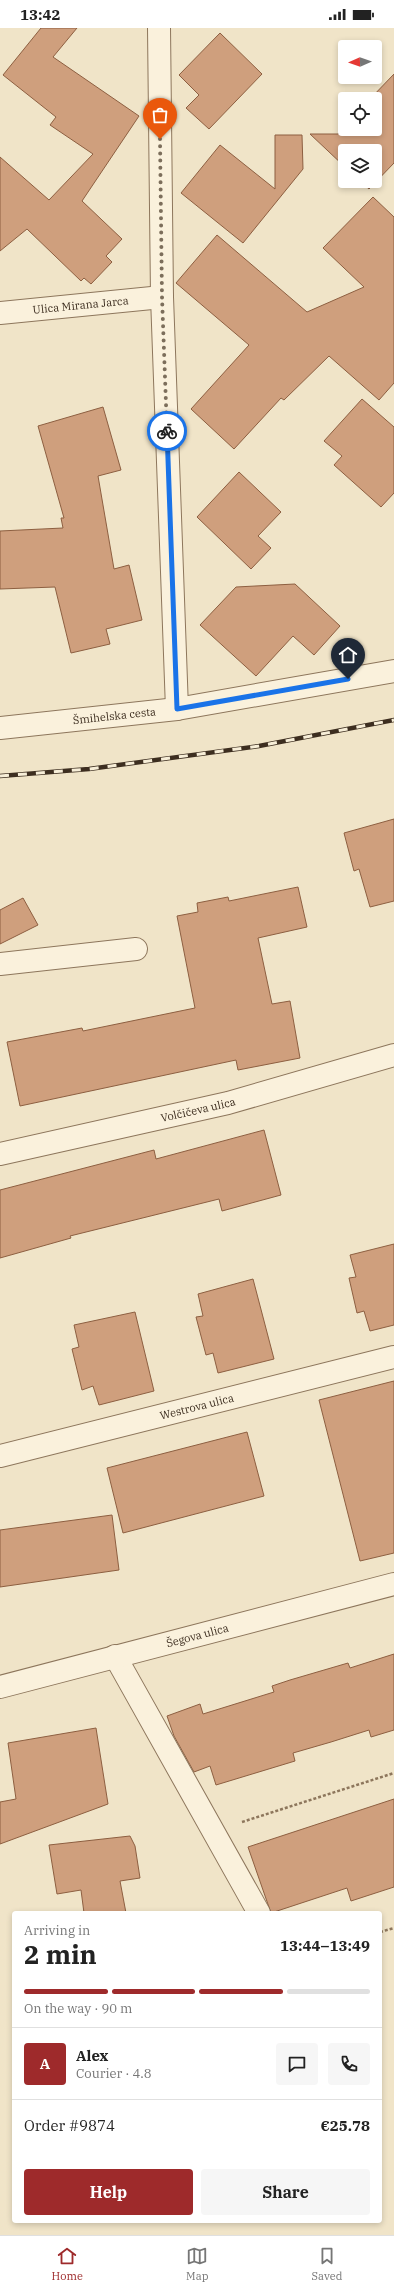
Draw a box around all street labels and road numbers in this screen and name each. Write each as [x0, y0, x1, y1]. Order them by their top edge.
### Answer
street label: Ulica Mirana Jarca [32, 293, 129, 317]
street label: Šmihelska cesta [72, 704, 157, 727]
street label: Volčičeva ulica [159, 1094, 237, 1125]
street label: Westrova ulica [158, 1391, 235, 1423]
street label: Šegova ulica [165, 1621, 230, 1650]

